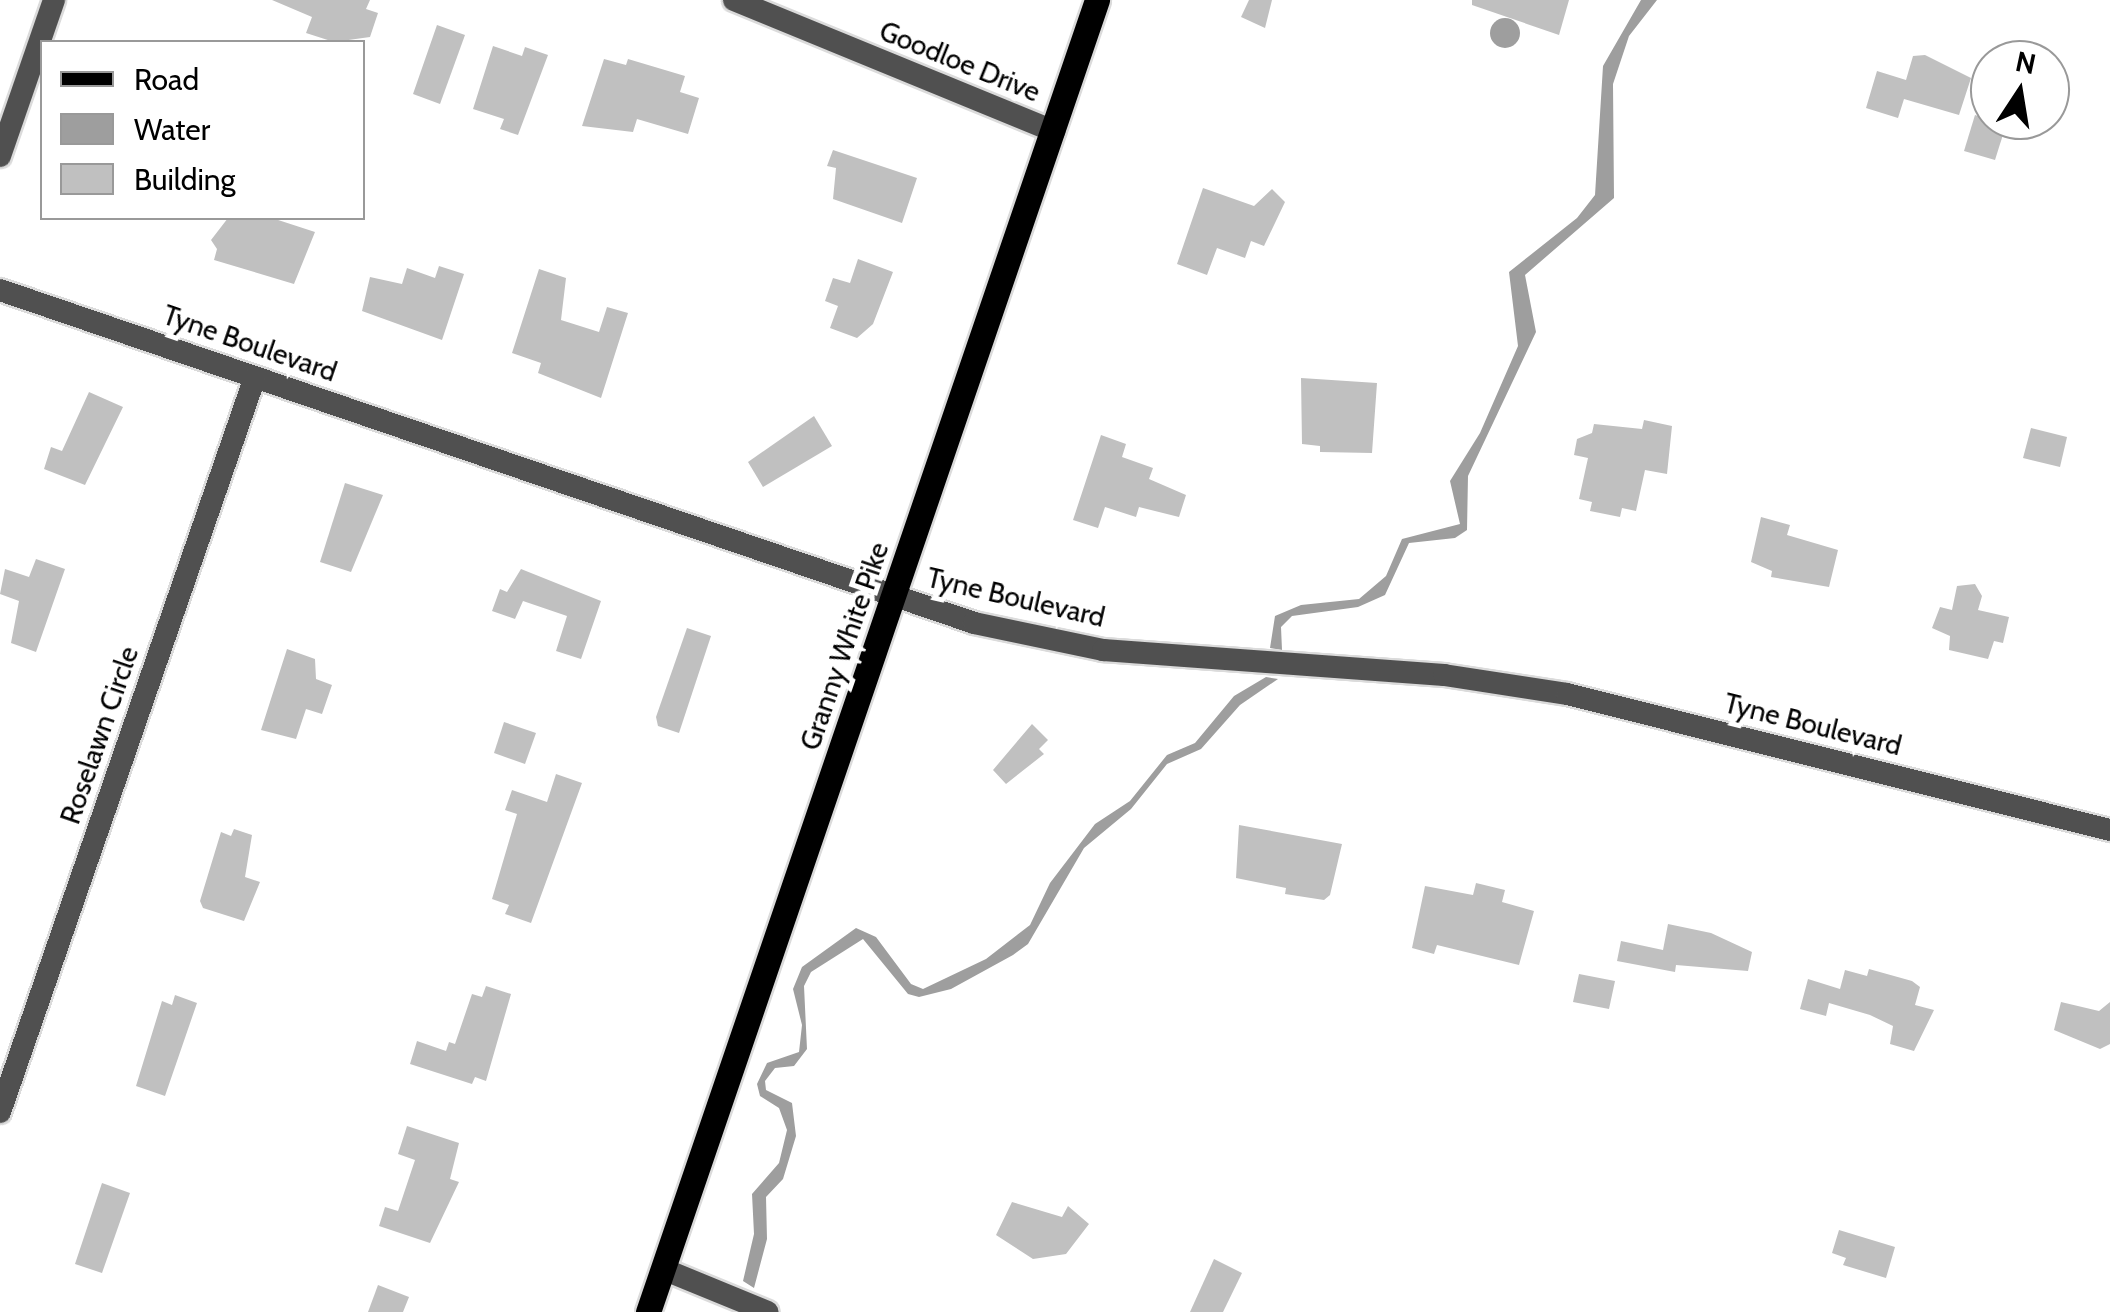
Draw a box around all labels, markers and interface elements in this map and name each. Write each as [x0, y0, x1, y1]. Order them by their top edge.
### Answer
street label: Goodloe Drive [875, 14, 1045, 108]
legend [40, 40, 365, 220]
north arrow [1970, 40, 2070, 140]
text: N [2013, 44, 2039, 81]
text: Road [134, 61, 199, 98]
text: Water [134, 111, 210, 148]
text: Building [134, 161, 236, 198]
street label: Tyne Boulevard [159, 298, 341, 388]
street label: Granny White Pike [793, 538, 895, 754]
street label: Tyne Boulevard [924, 560, 1108, 634]
street label: Roselawn Circle [53, 642, 145, 828]
street label: Tyne Boulevard [1721, 686, 1905, 762]

